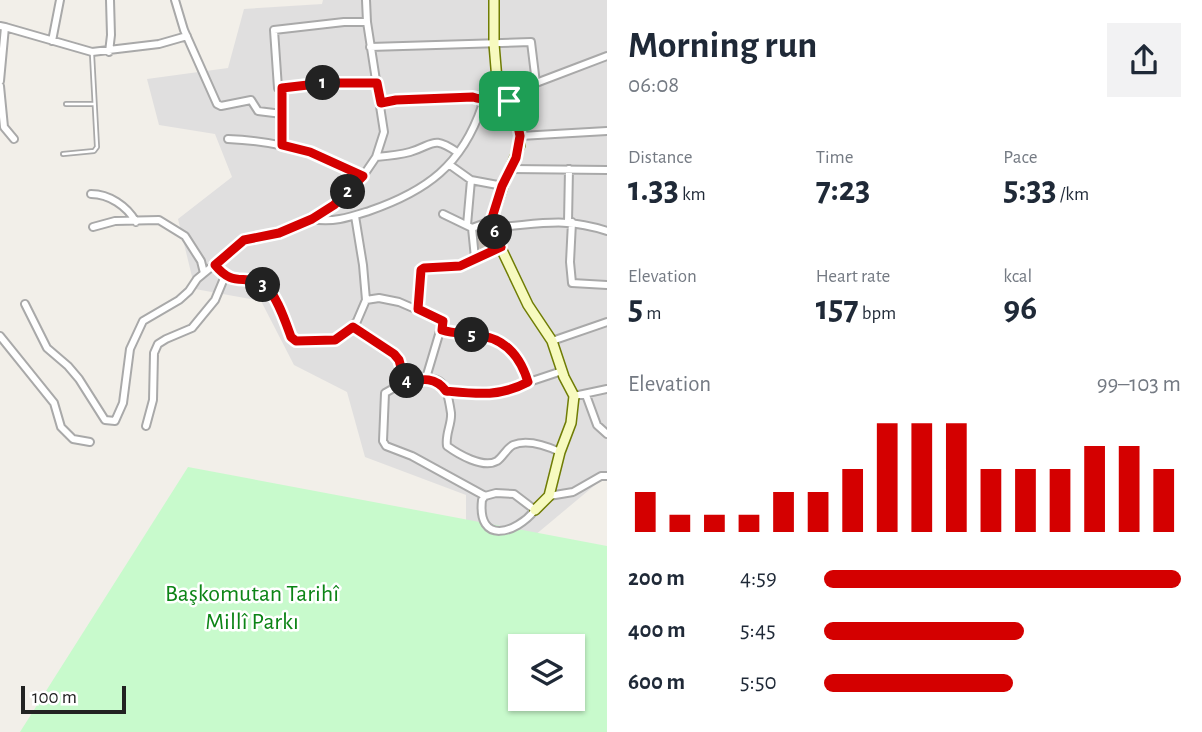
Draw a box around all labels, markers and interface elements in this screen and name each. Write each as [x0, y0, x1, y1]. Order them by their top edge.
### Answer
button: share [1107, 23, 1181, 97]
text: Morning run [628, 27, 817, 65]
pin: 1 [306, 66, 340, 100]
pin [479, 71, 539, 131]
text: 1 [319, 73, 326, 92]
text: 06:08 [628, 74, 679, 97]
icon: arrive [490, 82, 528, 120]
text: Distance [628, 148, 692, 167]
text: Time [816, 148, 854, 167]
text: Pace [1003, 148, 1038, 167]
text: 1.33 [628, 172, 679, 207]
text: 7:23 [816, 172, 870, 207]
text: 5:33 [1003, 172, 1057, 207]
pin: 2 [330, 174, 366, 210]
text: 2 [343, 182, 352, 201]
text: km [679, 185, 706, 204]
text: /km [1057, 185, 1089, 204]
pin: 6 [477, 215, 512, 250]
text: 6 [490, 222, 499, 241]
text: Elevation [628, 267, 697, 286]
text: Heart rate [816, 267, 890, 286]
text: kcal [1003, 267, 1032, 286]
pin: 3 [246, 268, 280, 302]
text: 3 [258, 275, 267, 294]
text: 5 [628, 291, 643, 326]
text: 157 [816, 291, 859, 326]
text: 96 [1003, 291, 1037, 326]
text: m [643, 304, 661, 323]
text: bpm [859, 304, 896, 323]
pin: 5 [454, 318, 490, 352]
text: 5 [467, 325, 476, 344]
pin: 4 [390, 364, 424, 398]
text: 4 [402, 371, 411, 390]
text: Elevation [628, 373, 711, 396]
text: 99–103 m [1097, 373, 1181, 396]
text: 200 m [628, 567, 685, 590]
text: 4:59 [740, 567, 777, 590]
park label: Başkomutan Tarihî Millî Parkı [165, 582, 340, 634]
text: 400 m [628, 619, 686, 642]
text: 5:45 [740, 619, 776, 642]
map controls [508, 634, 585, 711]
button: layers [508, 634, 585, 711]
text: 600 m [628, 671, 685, 694]
text: 5:50 [740, 671, 777, 694]
scale bar [21, 683, 126, 715]
text: 100 m [32, 688, 77, 707]

